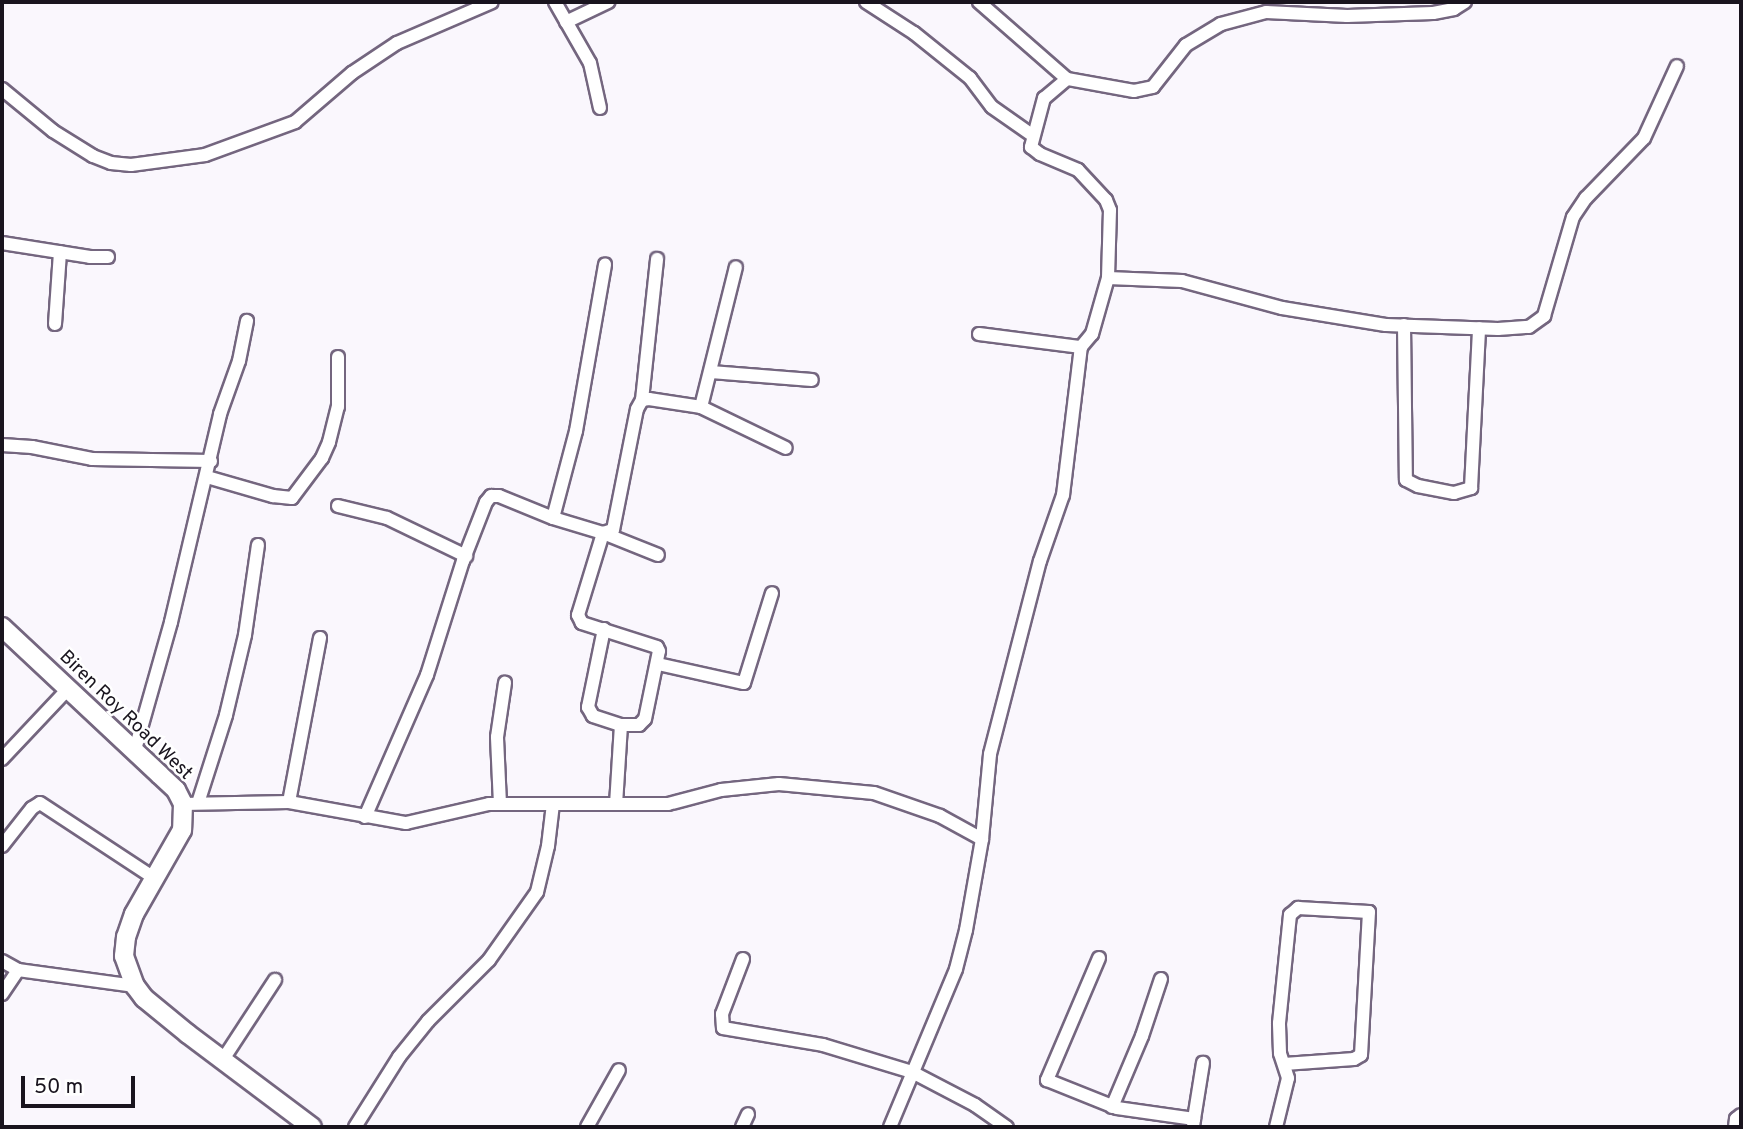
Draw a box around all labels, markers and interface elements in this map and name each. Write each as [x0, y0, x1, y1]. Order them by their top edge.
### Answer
street label: Biren Roy Road West [53, 646, 197, 786]
scale bar [24, 1062, 138, 1106]
text: 50 m [34, 1074, 83, 1101]

